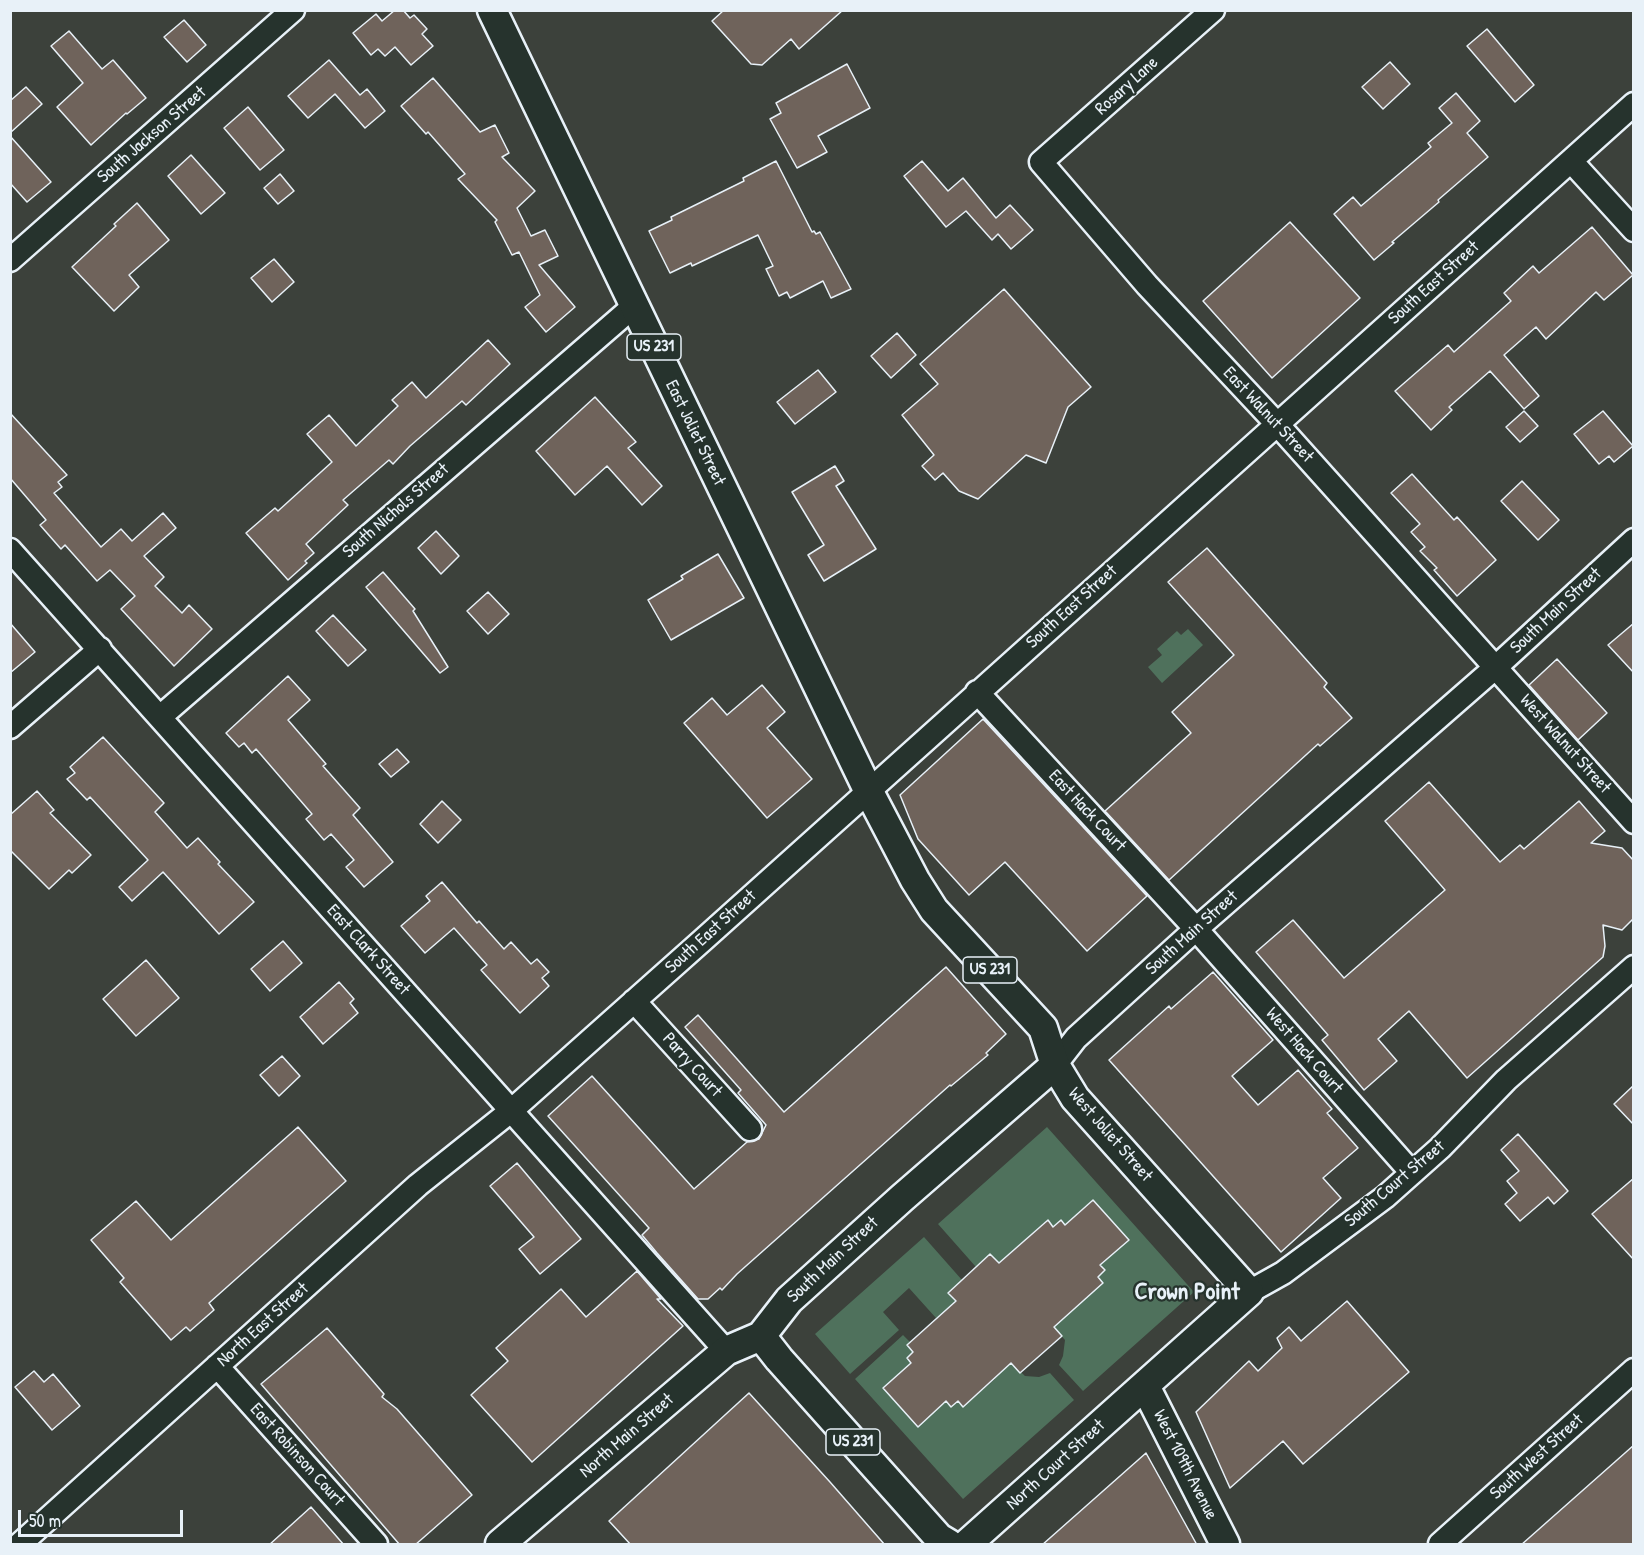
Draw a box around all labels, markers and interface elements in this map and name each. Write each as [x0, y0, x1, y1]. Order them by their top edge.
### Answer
street label: Rosary Lane [1091, 52, 1163, 120]
street label: South Jackson Street [93, 82, 211, 188]
street label: South East Street [1384, 237, 1484, 329]
road number: US 231 [627, 334, 681, 360]
street label: East Walnut Street [1218, 363, 1318, 467]
street label: East Joliet Street [660, 377, 730, 489]
street label: South Nichols Street [338, 459, 454, 563]
street label: South East Street [1022, 561, 1122, 653]
street label: South Main Street [1506, 563, 1606, 659]
street label: West Walnut Street [1515, 690, 1615, 798]
street label: East Hack Court [1044, 766, 1130, 856]
street label: South East Street [661, 886, 761, 978]
street label: South Main Street [1141, 886, 1243, 980]
street label: East Clark Street [322, 900, 414, 1000]
road number: US 231 [963, 957, 1017, 983]
street label: West Hack Court [1261, 1004, 1347, 1098]
street label: Parry Court [658, 1029, 726, 1101]
street label: West Joliet Street [1063, 1084, 1157, 1186]
street label: South Court Street [1341, 1136, 1449, 1232]
street label: South Main Street [783, 1212, 883, 1308]
street label: North East Street [213, 1278, 313, 1372]
district label: Crown Point [1134, 1279, 1240, 1307]
street label: North Main Street [576, 1389, 678, 1483]
street label: East Robinson Court [245, 1399, 349, 1511]
street label: West 109th Avenue [1148, 1407, 1222, 1523]
street label: South West Street [1486, 1409, 1588, 1505]
street label: North Court Street [1002, 1415, 1110, 1515]
road number: US 231 [826, 1429, 880, 1455]
scale bar [21, 1498, 186, 1536]
text: 50 m [29, 1508, 61, 1533]

